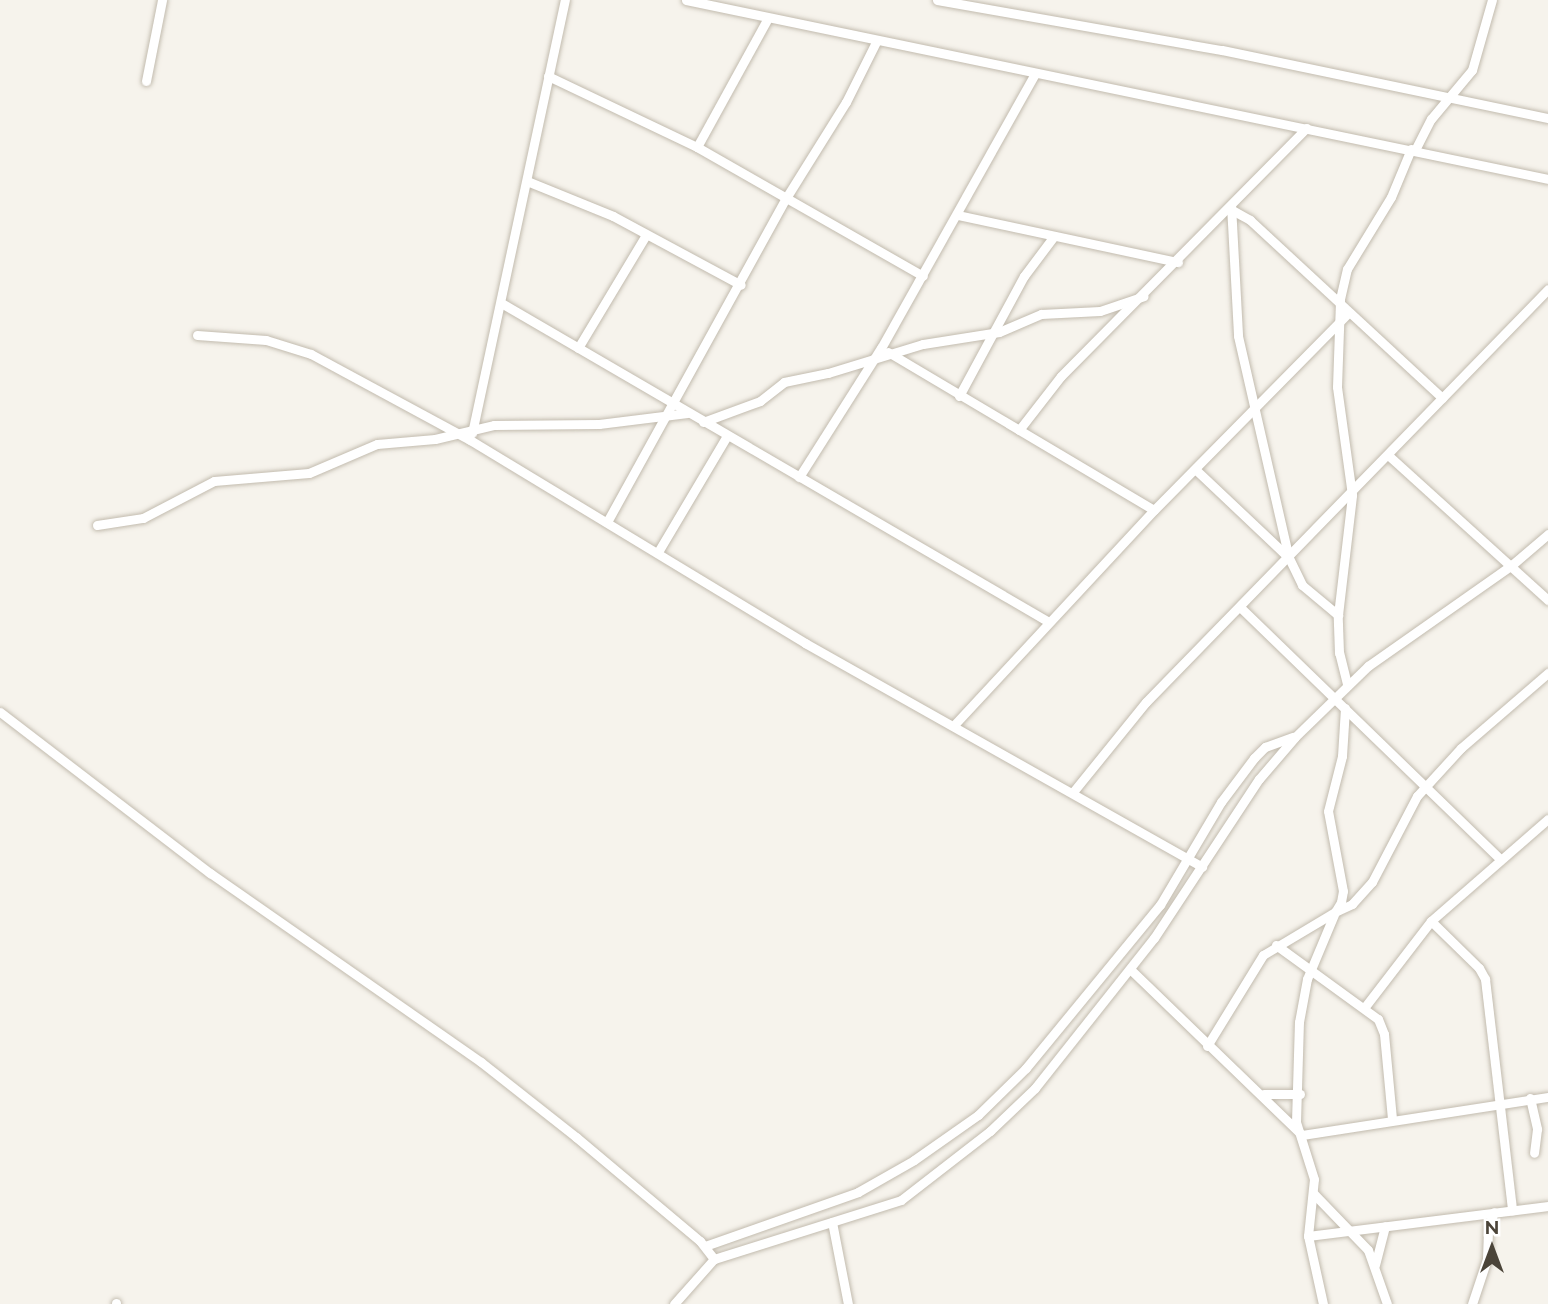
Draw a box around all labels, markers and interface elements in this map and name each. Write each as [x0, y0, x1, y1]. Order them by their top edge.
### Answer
north arrow [1457, 1213, 1527, 1283]
text: N [1485, 1216, 1499, 1238]

